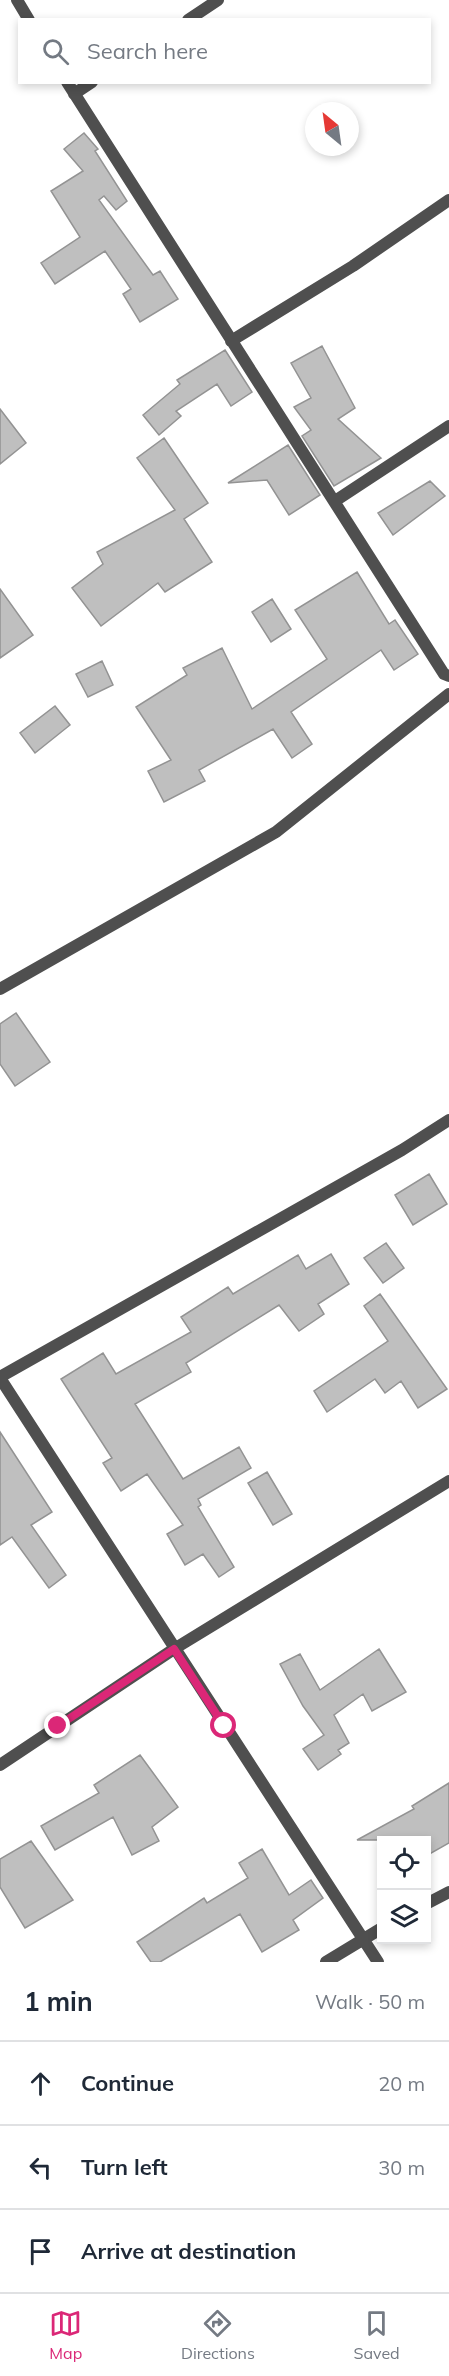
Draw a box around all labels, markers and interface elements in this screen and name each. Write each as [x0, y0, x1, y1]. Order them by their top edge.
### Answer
search box [18, 18, 431, 84]
icon: search [39, 35, 72, 68]
text: Search here [87, 37, 208, 65]
north arrow [305, 102, 359, 156]
route end [44, 1712, 70, 1738]
route start [210, 1712, 236, 1738]
map controls [377, 1836, 431, 1944]
button: locate [377, 1836, 431, 1890]
button: layers [377, 1890, 431, 1944]
text: 1 min [24, 1985, 93, 2018]
text: Walk · 50 m [315, 1989, 425, 2014]
icon: ahead [24, 2067, 57, 2100]
text: Continue [81, 2069, 174, 2097]
text: 20 m [378, 2071, 425, 2096]
icon: left [24, 2151, 57, 2184]
text: Turn left [81, 2153, 168, 2181]
text: 30 m [378, 2155, 425, 2180]
icon: arrive [24, 2235, 57, 2268]
text: Arrive at destination [81, 2237, 296, 2265]
tab: Map [49, 2307, 82, 2363]
tab: Directions [181, 2307, 255, 2363]
tab: Saved [354, 2307, 400, 2363]

